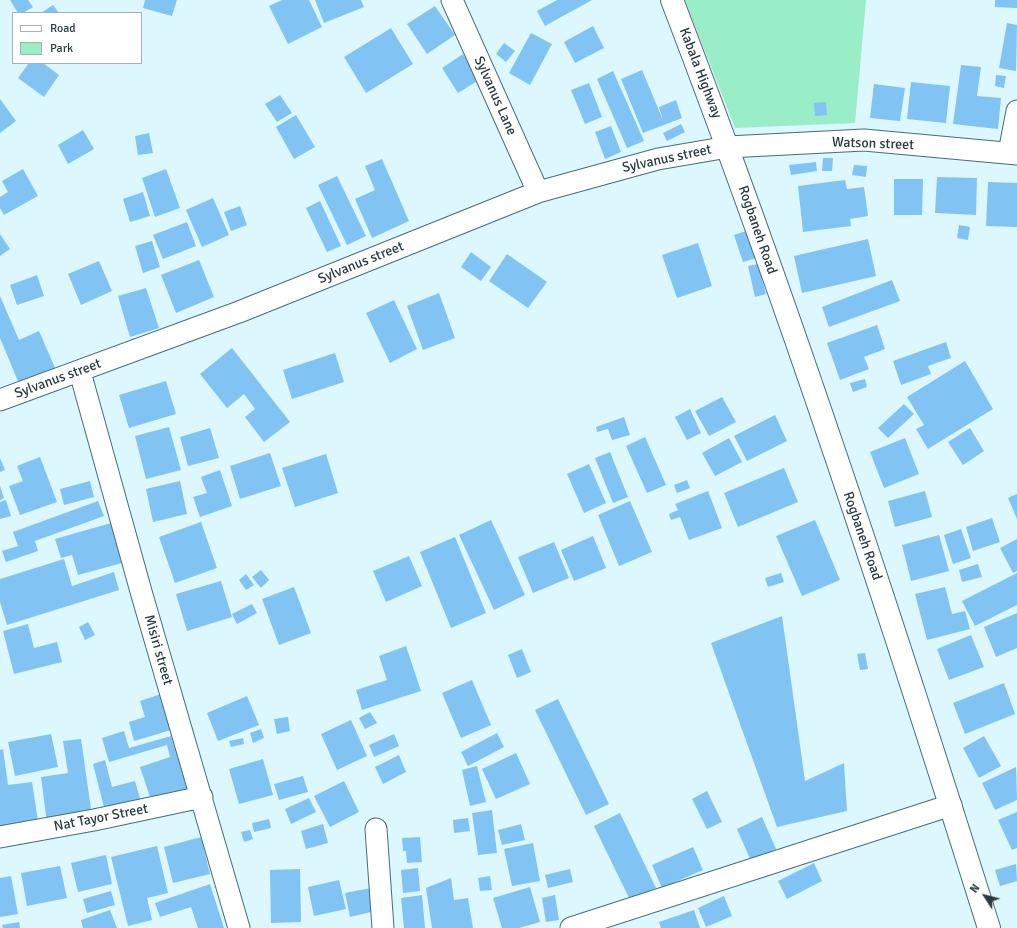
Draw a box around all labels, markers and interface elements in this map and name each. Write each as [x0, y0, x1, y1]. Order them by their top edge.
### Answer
legend [12, 12, 142, 64]
text: Road [50, 21, 76, 36]
street label: Kabala Highway [675, 25, 725, 121]
text: Park [50, 41, 73, 56]
street label: Sylvanus Lane [470, 54, 520, 138]
street label: Watson street [832, 134, 914, 154]
street label: Sylvanus street [621, 141, 713, 177]
street label: Rogbaneh Road [734, 183, 780, 277]
street label: Sylvanus street [316, 238, 406, 288]
street label: Sylvanus street [12, 356, 104, 402]
street label: Rogbaneh Road [839, 489, 885, 583]
street label: Misiri street [140, 613, 176, 687]
street label: Nat Tayor Street [52, 801, 150, 835]
north arrow [965, 876, 1005, 916]
text: N [967, 882, 982, 896]

